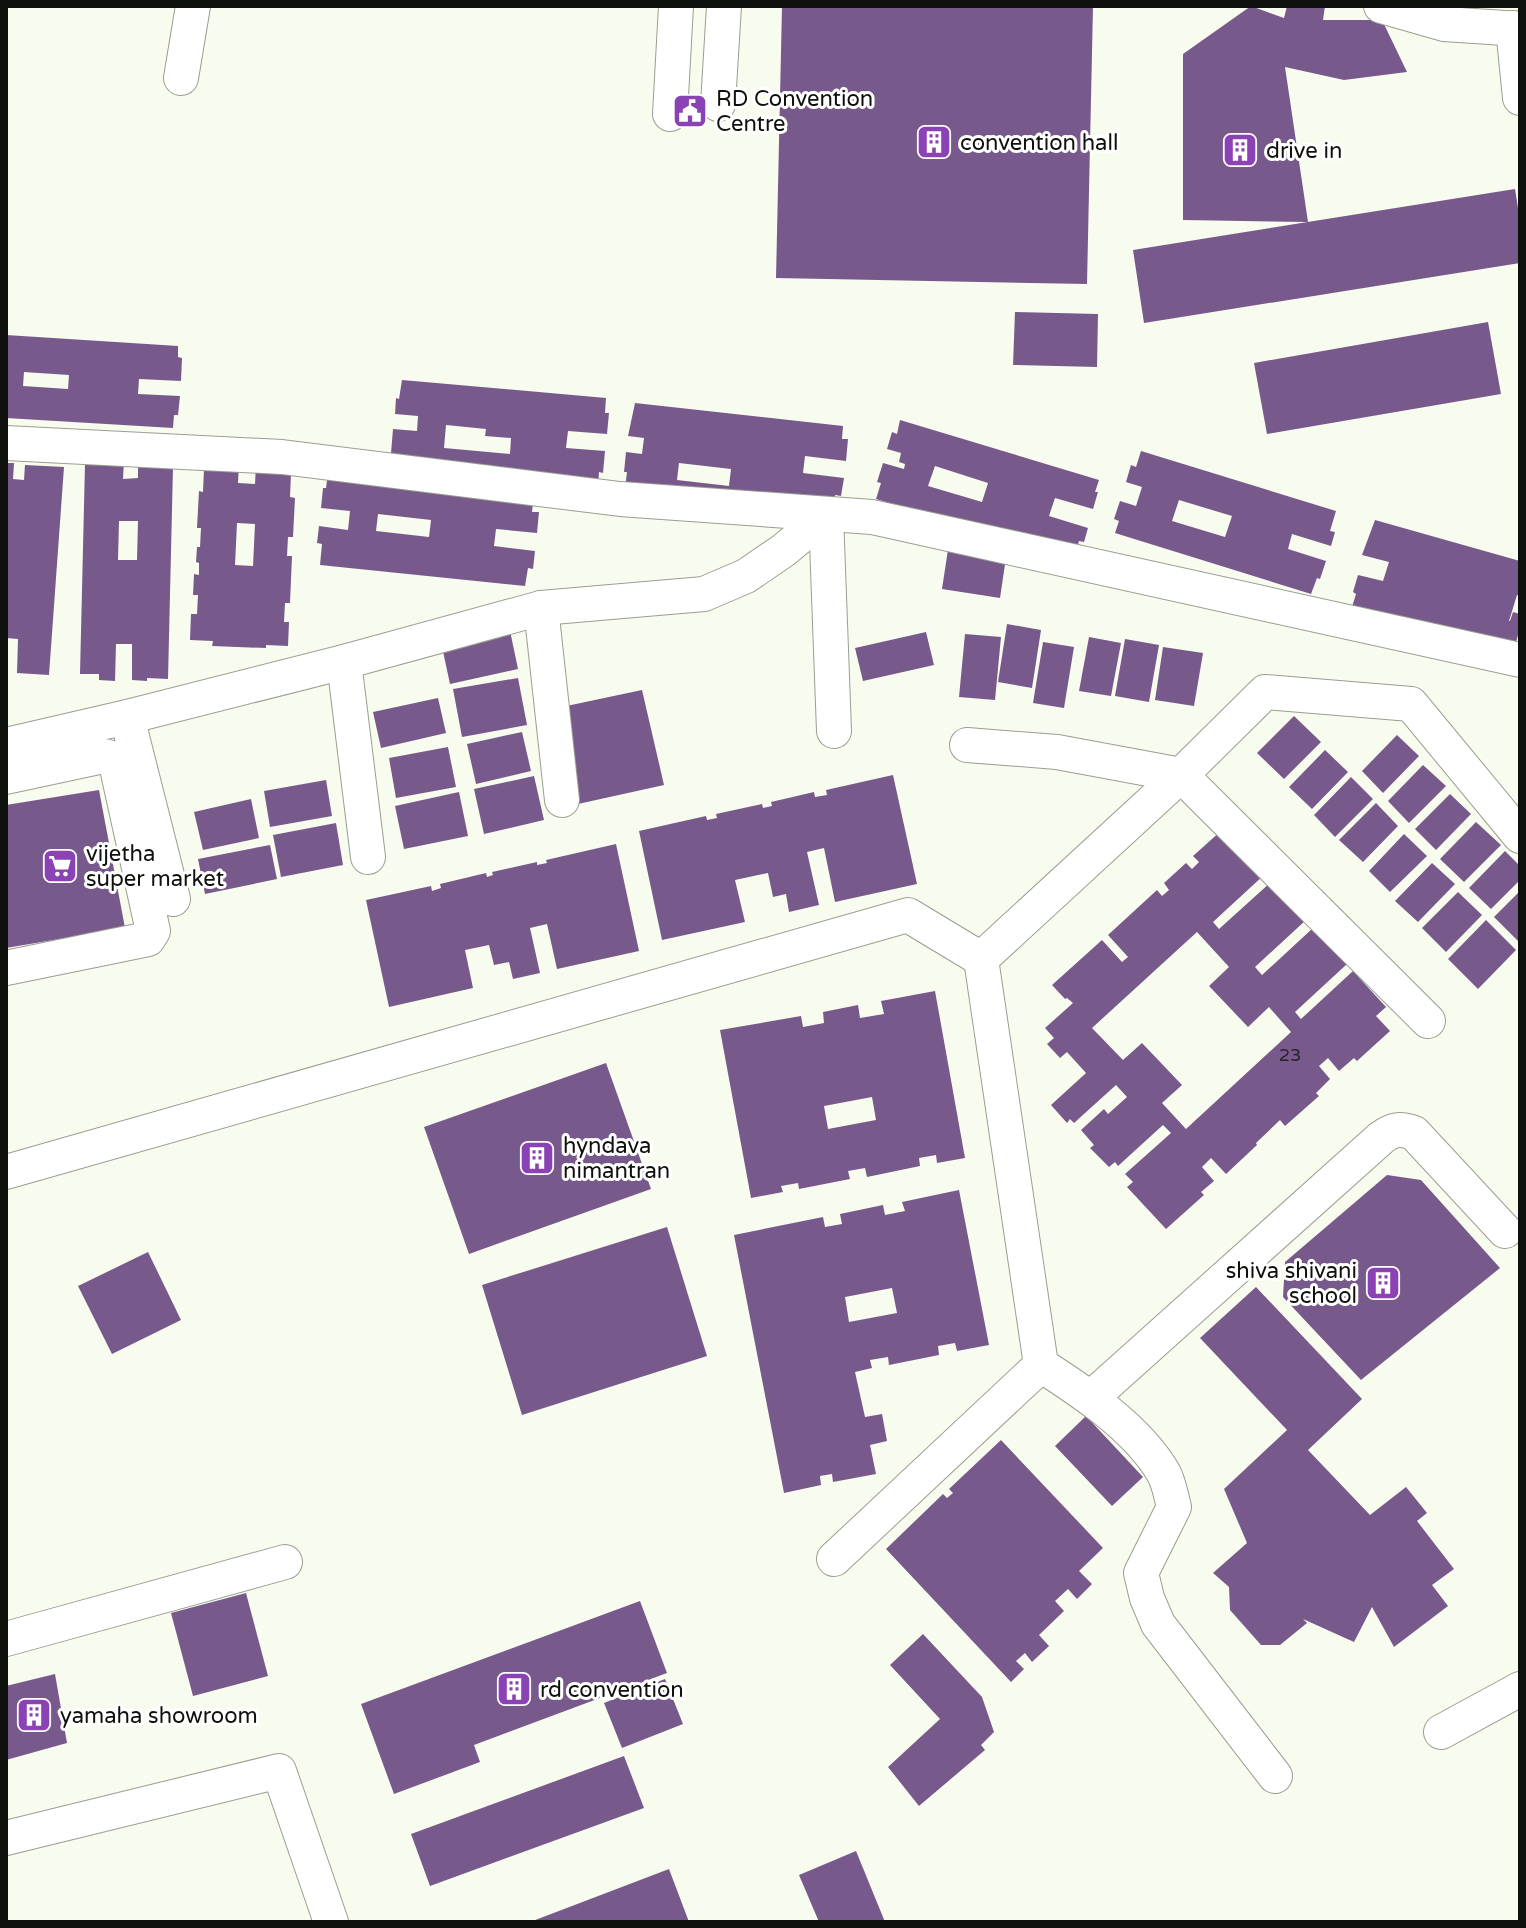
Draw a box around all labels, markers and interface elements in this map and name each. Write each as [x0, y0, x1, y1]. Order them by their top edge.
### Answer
place label: RD Convention Centre [716, 86, 873, 137]
public building icon: RD Convention Centre [671, 92, 709, 130]
building icon: convention hall [915, 123, 953, 161]
place label: convention hall [960, 130, 1118, 156]
building icon: drive in [1221, 131, 1259, 169]
place label: drive in [1266, 138, 1342, 164]
place label: vijetha super market [86, 841, 224, 892]
supermarket icon: vijetha super market [41, 847, 79, 885]
house number: 23 [1279, 1044, 1301, 1066]
place label: hyndava nimantran [563, 1133, 670, 1184]
building icon: hyndava nimantran [518, 1139, 556, 1177]
place label: shiva shivani school [1226, 1258, 1357, 1309]
building icon: shiva shivani school [1364, 1264, 1402, 1302]
building icon: rd convention [495, 1670, 533, 1708]
place label: rd convention [540, 1677, 684, 1703]
building icon: yamaha showroom [15, 1696, 53, 1734]
place label: yamaha showroom [60, 1703, 258, 1729]

